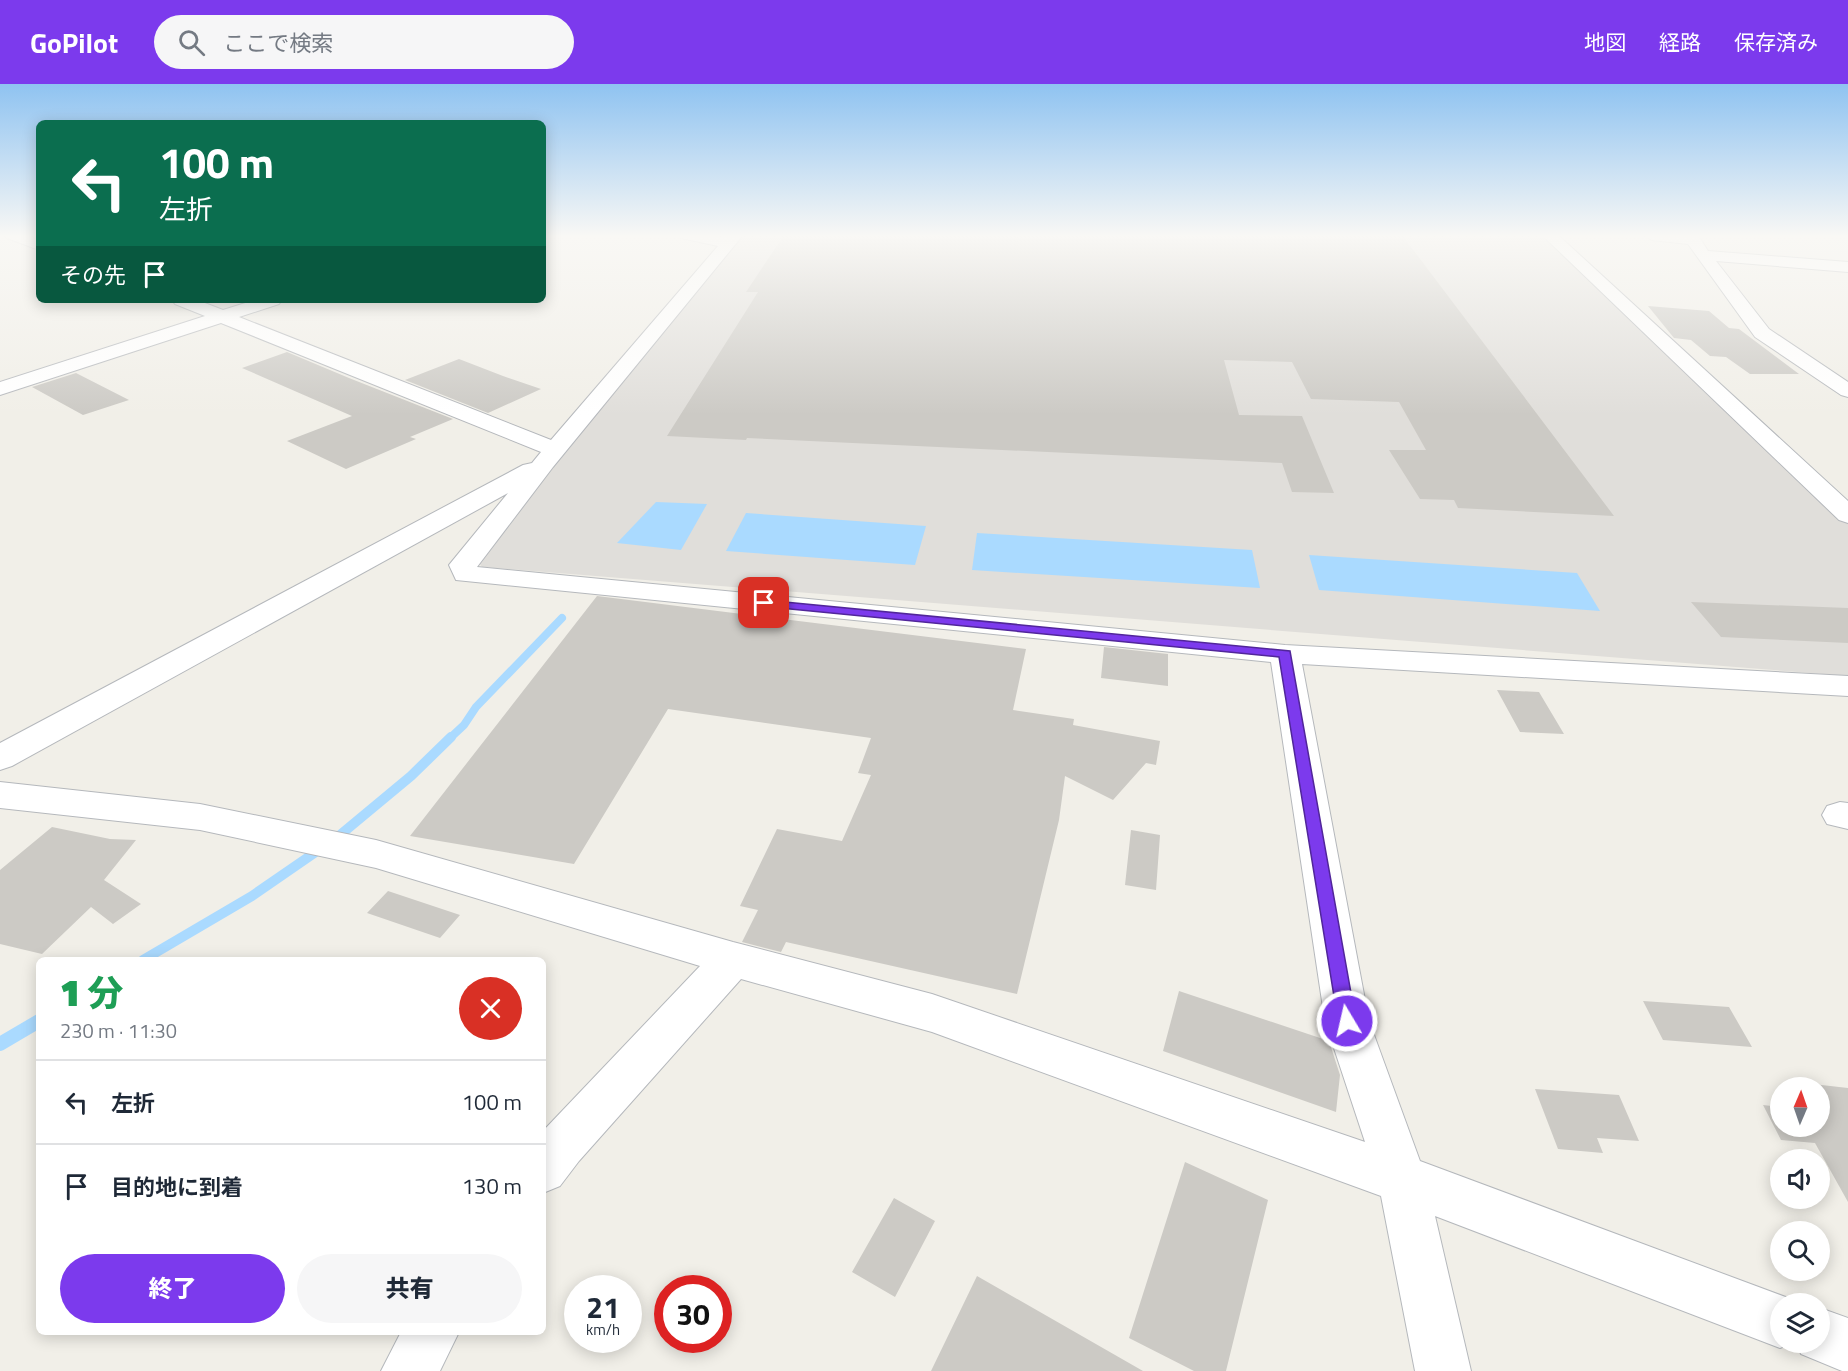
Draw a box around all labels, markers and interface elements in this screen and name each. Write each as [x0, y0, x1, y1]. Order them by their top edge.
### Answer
search box [154, 15, 574, 69]
text: GoPilot [30, 21, 118, 64]
icon: search [175, 26, 208, 59]
text: ここで検索 [223, 26, 333, 60]
text: 地図 [1584, 26, 1626, 58]
text: 経路 [1659, 26, 1701, 58]
text: 保存済み [1734, 26, 1818, 58]
text: 100 m [159, 130, 274, 194]
icon: left [60, 144, 138, 222]
text: 左折 [159, 188, 213, 229]
text: その先 [60, 258, 126, 292]
icon: arrive [138, 258, 171, 291]
pin [738, 577, 789, 628]
icon: arrive [747, 586, 780, 619]
text: 1 分 [60, 965, 124, 1020]
button: close [459, 977, 522, 1040]
position arrow [1315, 989, 1379, 1053]
text: 230 m · 11:30 [60, 1015, 177, 1046]
north arrow [1770, 1077, 1830, 1137]
map controls [1770, 1077, 1830, 1353]
text: 100 m [462, 1085, 522, 1119]
icon: left [60, 1086, 93, 1119]
text: 左折 [111, 1086, 155, 1120]
button: sound [1770, 1149, 1830, 1209]
text: 130 m [462, 1169, 522, 1203]
icon: arrive [60, 1170, 93, 1203]
text: 目的地に到着 [111, 1170, 243, 1204]
button: search [1770, 1221, 1830, 1281]
button: 終了 [60, 1254, 285, 1323]
button: 共有 [297, 1254, 522, 1323]
speed limit sign: 30 [654, 1275, 732, 1353]
text: 21 [586, 1284, 620, 1330]
button: layers [1770, 1293, 1830, 1353]
text: km/h [586, 1318, 620, 1341]

